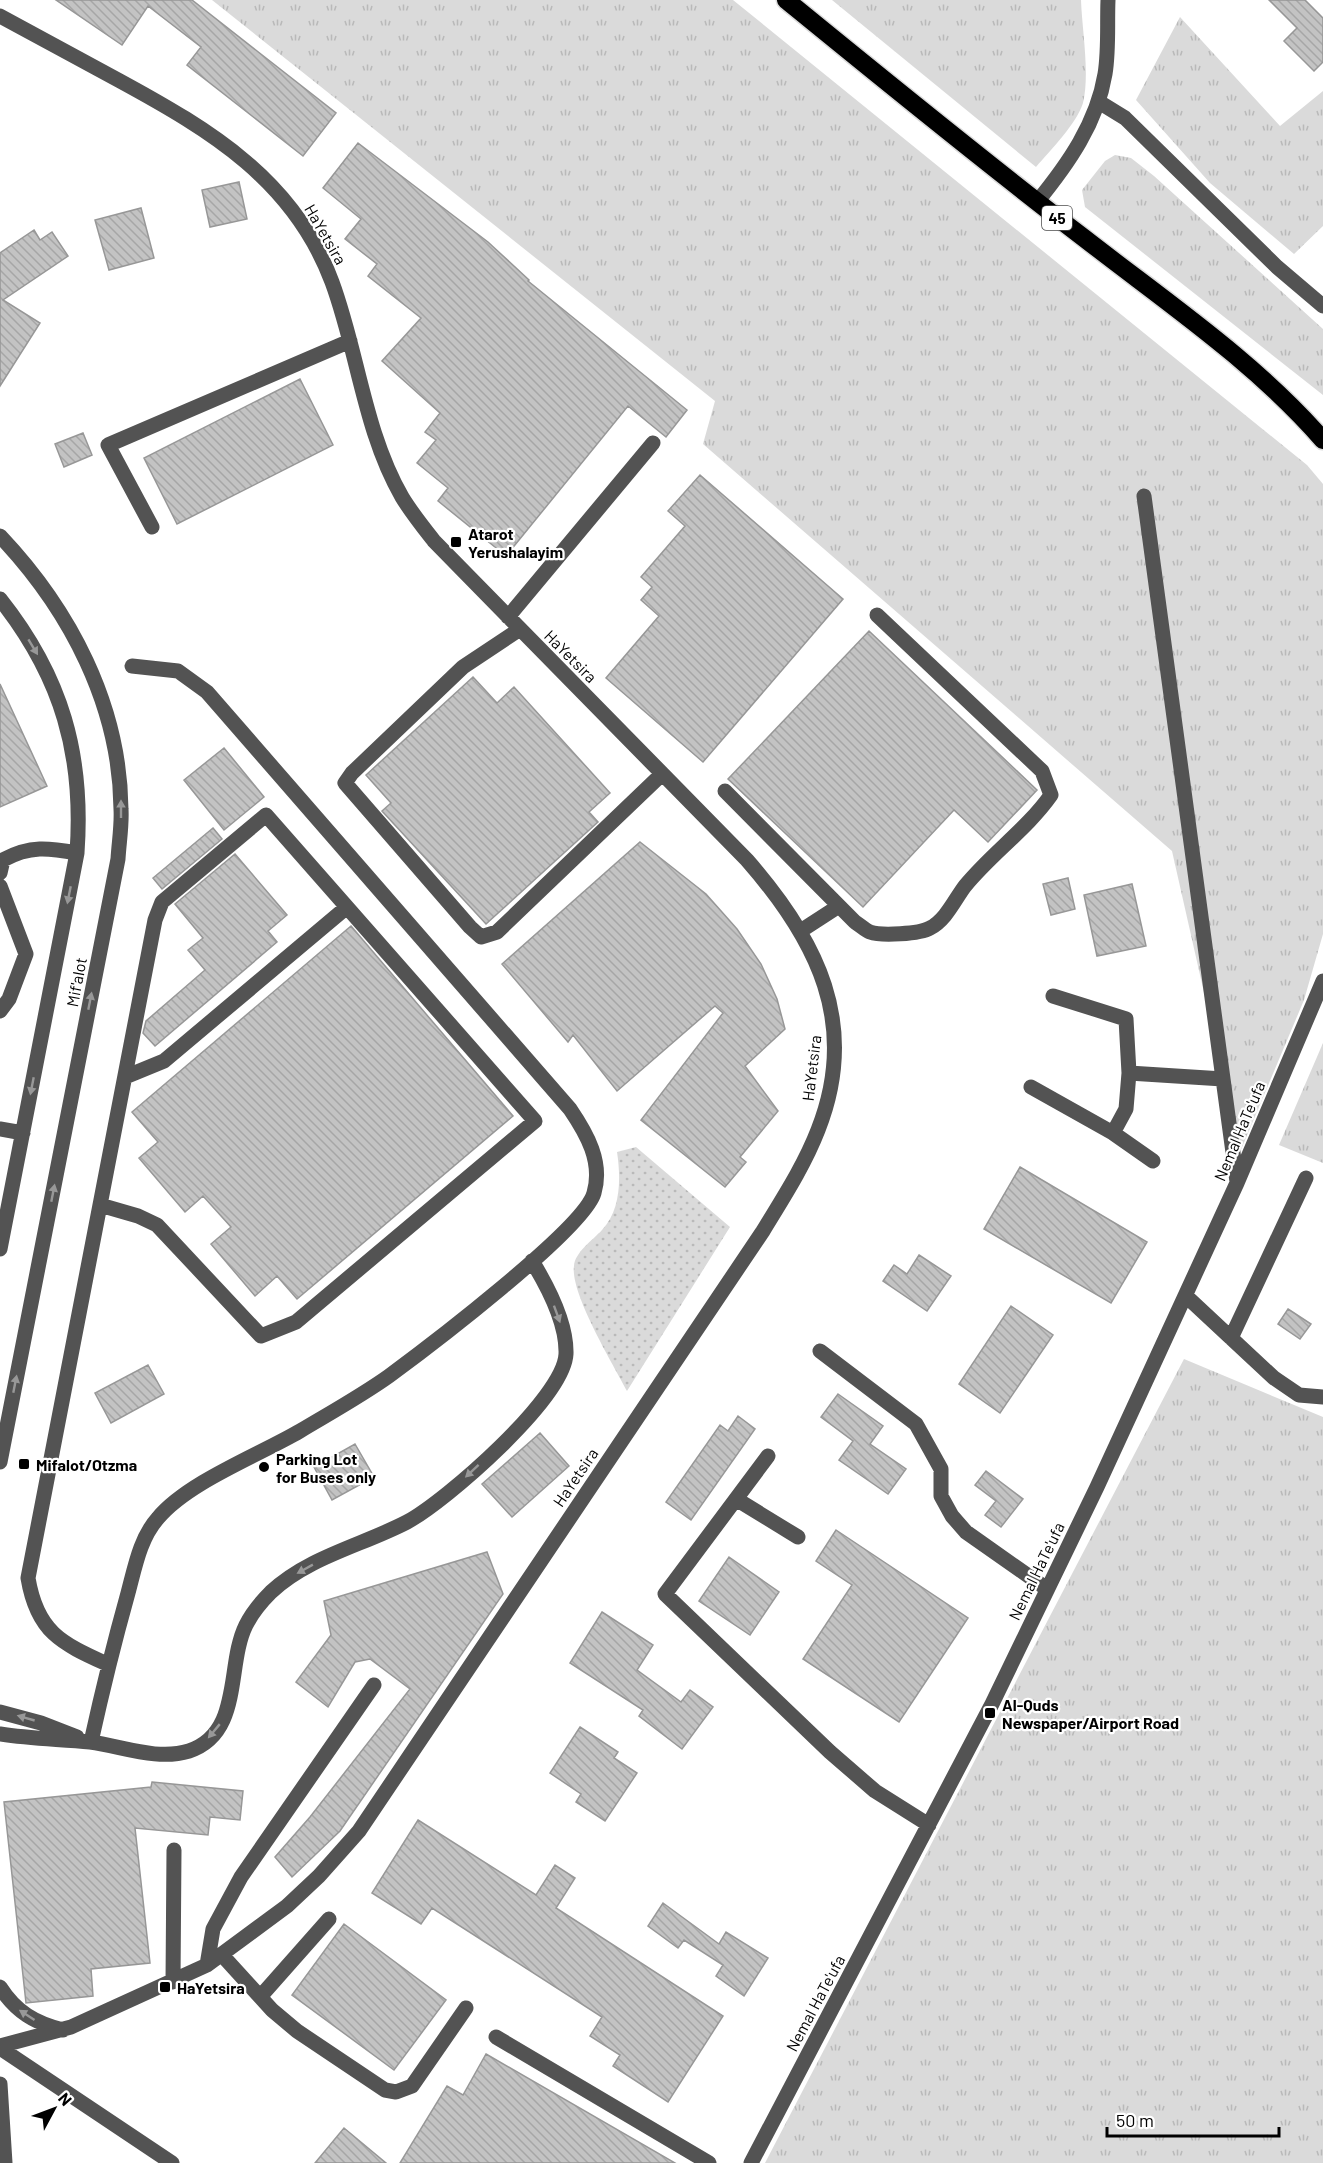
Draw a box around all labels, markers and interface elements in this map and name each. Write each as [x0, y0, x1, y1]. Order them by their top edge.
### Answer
street label: HaYetsira [301, 200, 351, 268]
road number: 45 [1042, 206, 1072, 230]
place label: Atarot Yerushalayim [468, 524, 563, 561]
marker: Atarot Yerushalayim [449, 535, 463, 549]
street label: HaYetsira [541, 626, 601, 686]
one-way arrow [27, 639, 38, 655]
one-way arrow [116, 800, 126, 819]
one-way arrow [64, 886, 73, 905]
street label: Mif'alot [62, 956, 90, 1008]
one-way arrow [86, 992, 95, 1011]
street label: HaYetsira [798, 1034, 824, 1102]
one-way arrow [27, 1077, 36, 1096]
street label: Nemal HaTe'ufa [1209, 1078, 1269, 1184]
one-way arrow [49, 1183, 58, 1202]
one-way arrow [553, 1305, 562, 1323]
one-way arrow [11, 1374, 20, 1393]
street label: HaYetsira [549, 1444, 601, 1510]
place label: Parking Lot for Buses only [276, 1449, 376, 1486]
place label: Mifalot/Otzma [36, 1455, 137, 1474]
marker: Mifalot/Otzma [17, 1457, 31, 1471]
marker: Parking Lot for Buses only [257, 1460, 271, 1474]
one-way arrow [464, 1464, 479, 1478]
street label: Nemal HaTe'ufa [1004, 1519, 1068, 1623]
one-way arrow [296, 1564, 313, 1574]
place label: Al-Quds Newspaper/Airport Road [1002, 1695, 1179, 1732]
marker: Al-Quds Newspaper/Airport Road [983, 1706, 997, 1720]
one-way arrow [17, 1713, 35, 1722]
one-way arrow [208, 1723, 221, 1739]
street label: Nemal HaTe'ufa [782, 1952, 848, 2054]
place label: HaYetsira [177, 1978, 245, 1997]
marker: HaYetsira [158, 1980, 172, 1994]
one-way arrow [19, 2010, 35, 2021]
north arrow [24, 2079, 84, 2139]
text: N [55, 2089, 76, 2109]
scale bar [1107, 2100, 1280, 2138]
text: 50 m [1116, 2109, 1154, 2131]

